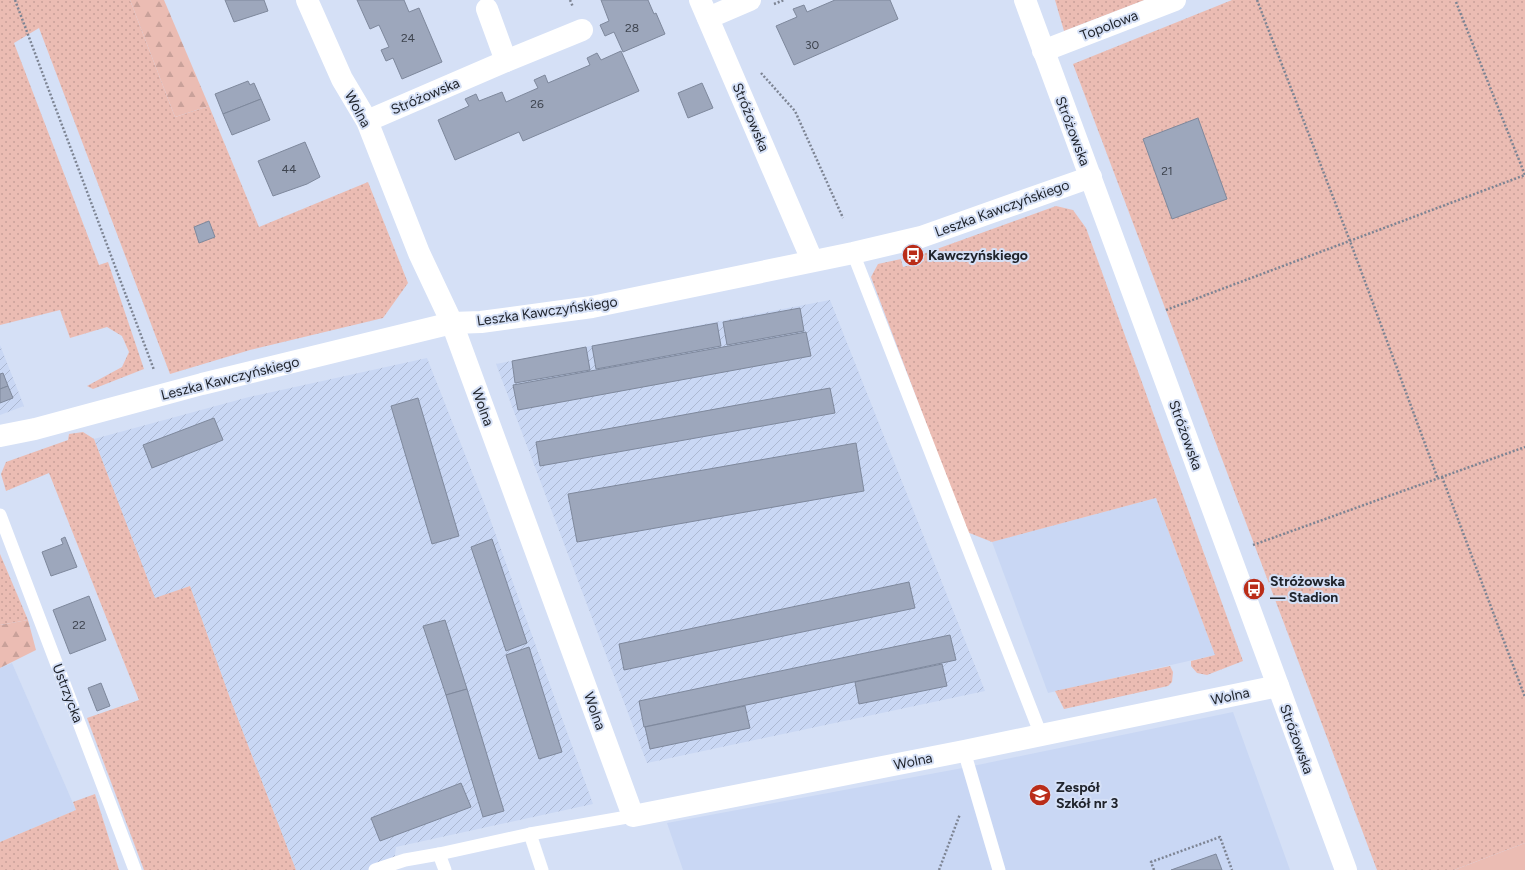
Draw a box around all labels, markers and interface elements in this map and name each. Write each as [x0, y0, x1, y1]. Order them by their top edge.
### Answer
street label: Topolowa [1078, 7, 1140, 44]
house number: 28 [625, 21, 639, 35]
house number: 24 [401, 31, 416, 45]
house number: 30 [805, 38, 819, 52]
street label: Stróżowska [388, 74, 462, 119]
street label: Stróżowska [728, 80, 773, 154]
street label: Wolna [341, 88, 374, 130]
street label: Stróżowska [1052, 94, 1094, 168]
house number: 26 [530, 97, 544, 111]
house number: 44 [282, 162, 297, 176]
house number: 21 [1161, 164, 1173, 178]
street label: Leszka Kawczyńskiego [933, 176, 1072, 241]
bus stop icon: Kawczyńskiego [900, 242, 926, 268]
place label: Kawczyńskiego [928, 247, 1028, 264]
street label: Leszka Kawczyńskiego [476, 293, 619, 330]
street label: Leszka Kawczyńskiego [159, 353, 301, 404]
street label: Wolna [468, 386, 497, 428]
street label: Stróżowska [1165, 398, 1206, 472]
place label: Stróżowska — Stadion [1270, 573, 1345, 606]
bus stop icon: Stróżowska — Stadion [1241, 576, 1267, 602]
house number: 22 [72, 618, 86, 632]
street label: Ustrzycka [49, 661, 87, 725]
street label: Wolna [1209, 684, 1251, 709]
street label: Wolna [580, 690, 609, 732]
street label: Stróżowska [1276, 702, 1317, 776]
street label: Wolna [892, 749, 934, 774]
place label: Zespół Szkół nr 3 [1056, 779, 1118, 812]
school or university icon: Zespół Szkół nr 3 [1027, 782, 1053, 808]

